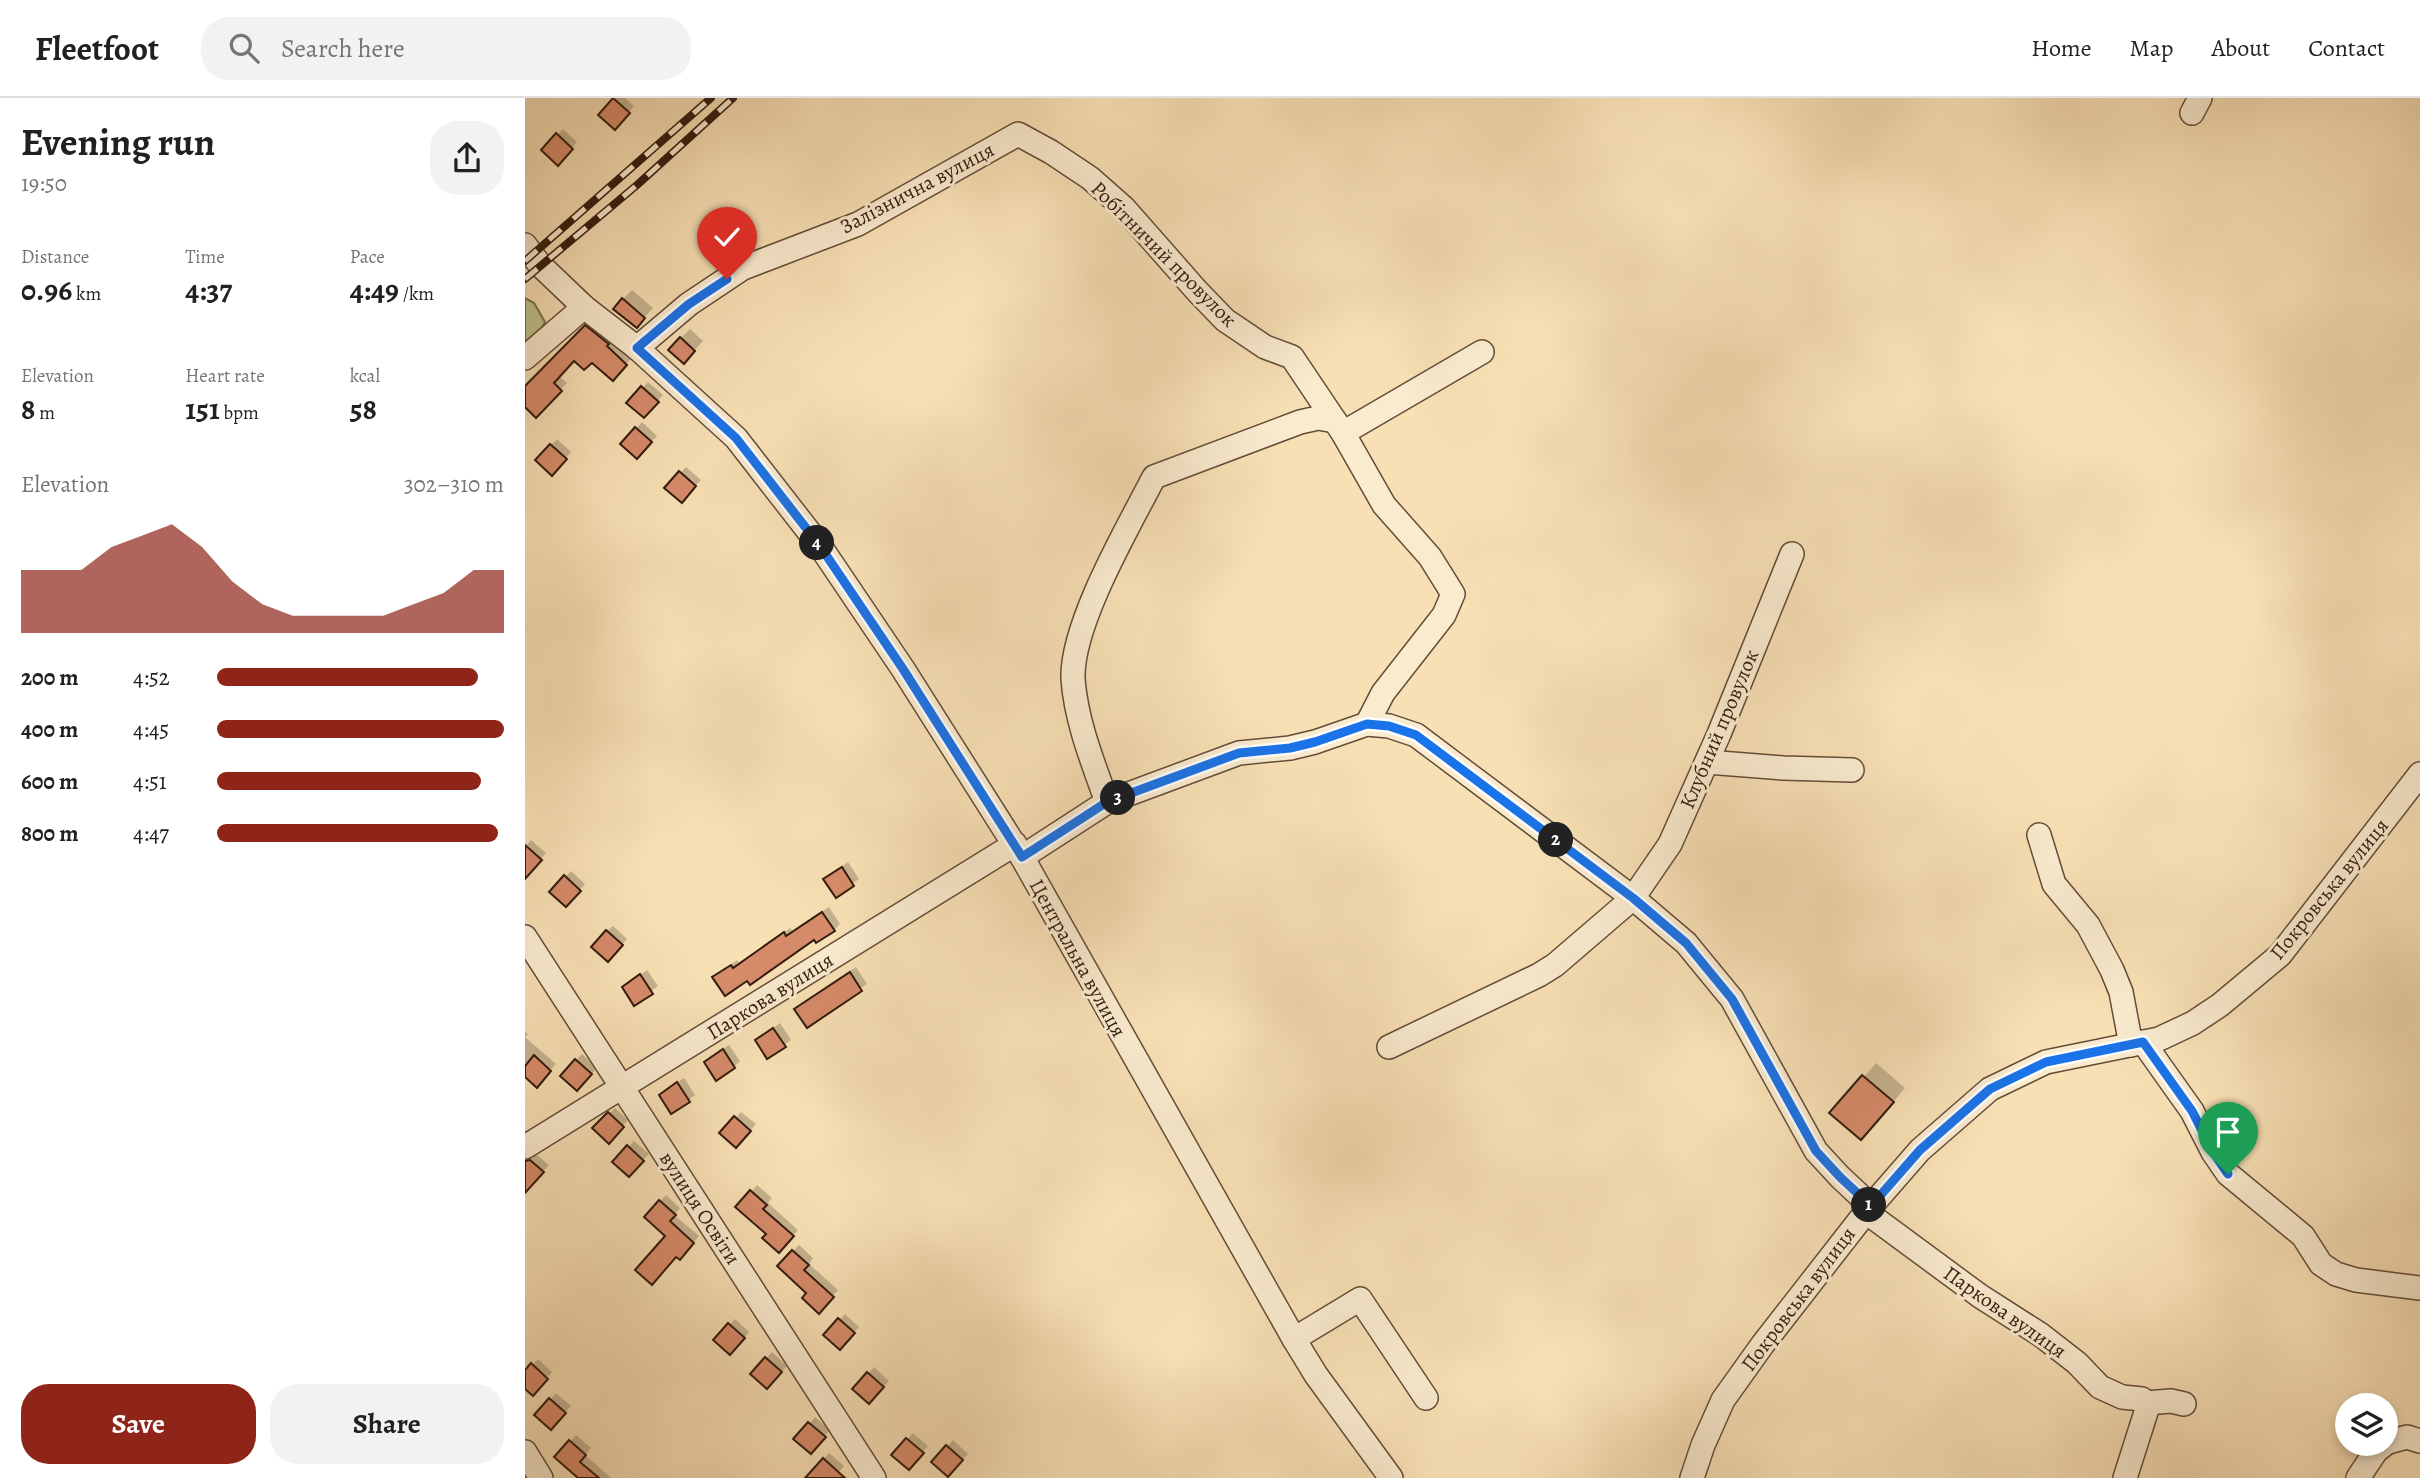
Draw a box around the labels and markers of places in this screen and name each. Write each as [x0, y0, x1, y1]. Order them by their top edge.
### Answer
pin [697, 207, 757, 279]
pin: 4 [799, 526, 835, 560]
pin: 3 [1101, 780, 1135, 816]
pin: 2 [1539, 822, 1573, 858]
pin [2198, 1102, 2258, 1174]
pin: 1 [1851, 1188, 1887, 1222]

